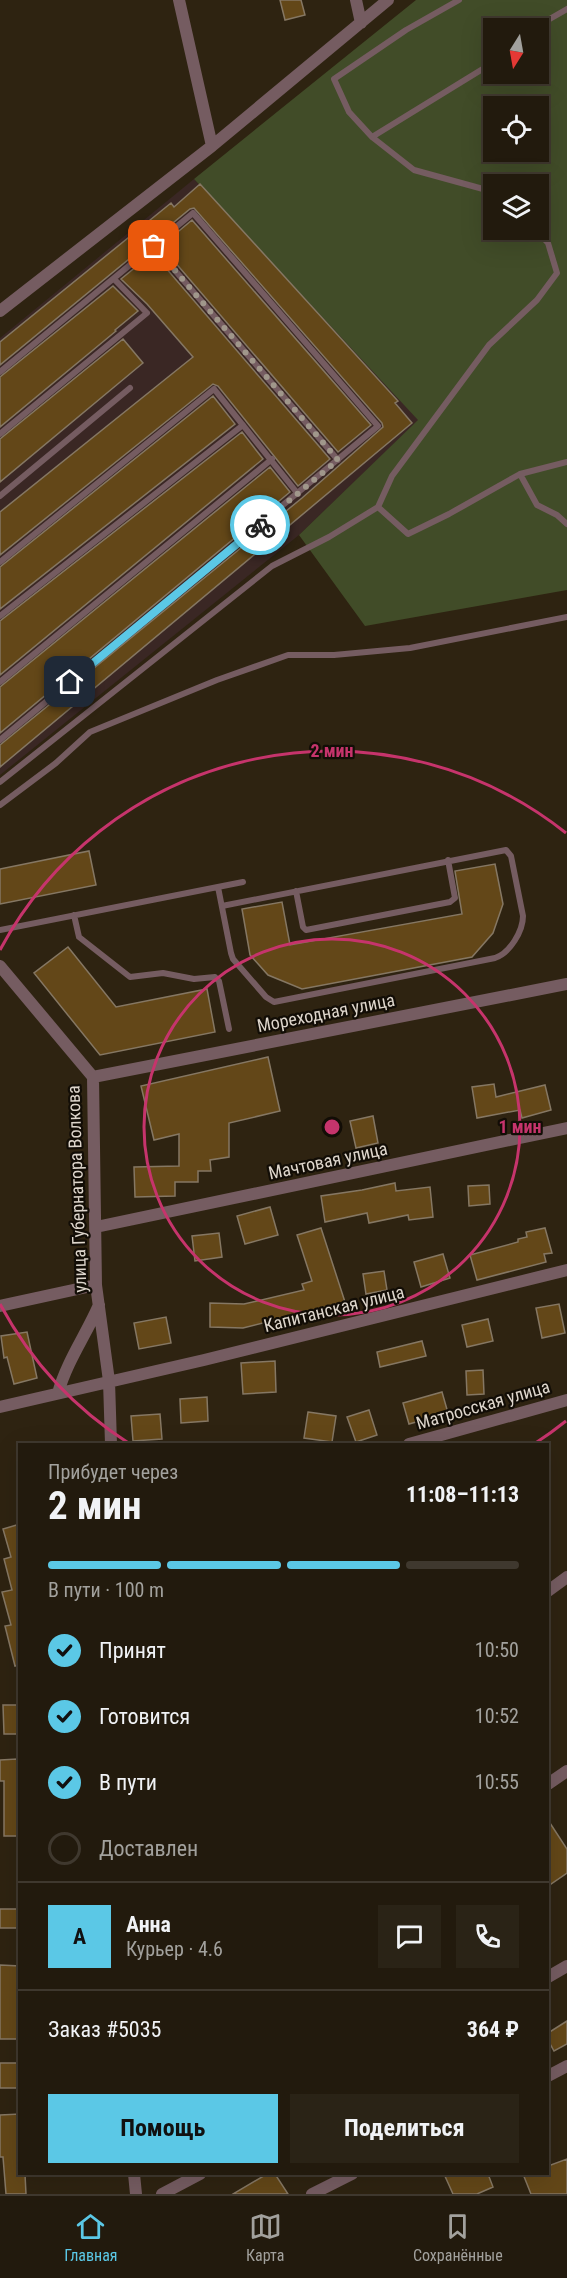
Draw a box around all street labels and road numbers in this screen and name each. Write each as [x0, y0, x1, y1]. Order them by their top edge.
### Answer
street label: Мореходная улица [255, 989, 397, 1036]
street label: улица Губернатора Волкова [62, 1085, 91, 1293]
street label: Мачтовая улица [266, 1138, 389, 1183]
street label: Капитанская улица [261, 1281, 406, 1336]
street label: Матросская улица [414, 1375, 552, 1434]

